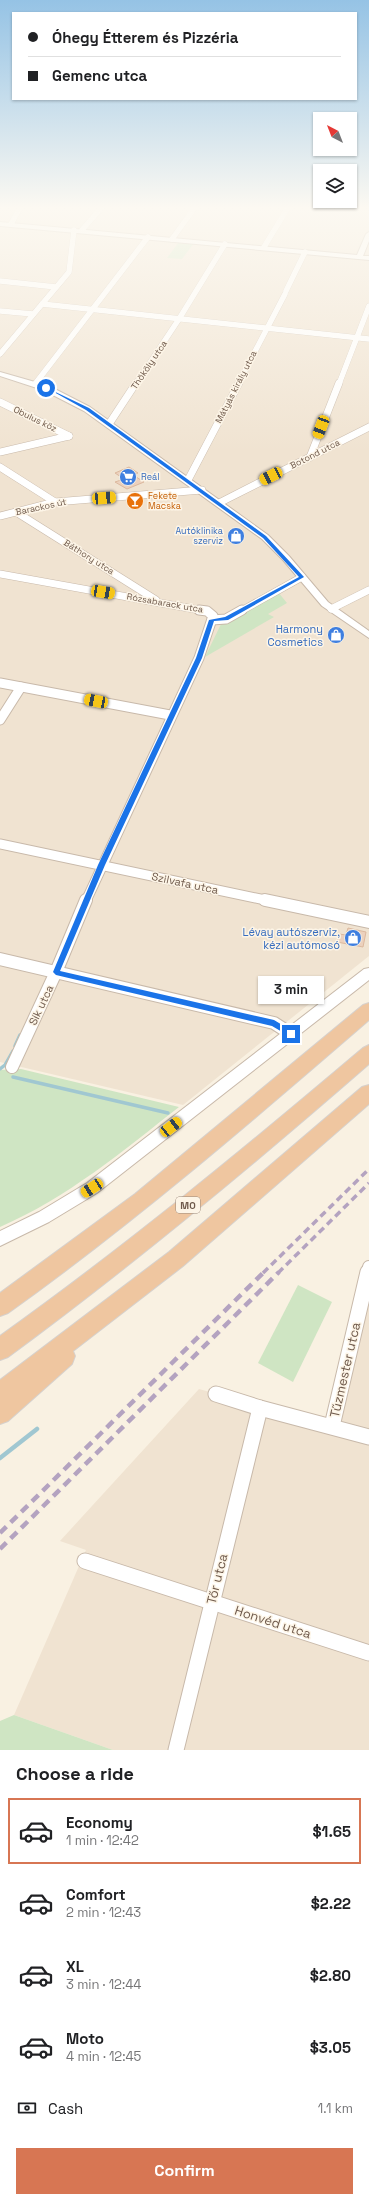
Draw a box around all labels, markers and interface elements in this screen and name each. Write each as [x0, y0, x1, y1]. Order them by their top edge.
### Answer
text: Óhegy Étterem és Pizzéria [52, 28, 238, 47]
text: Gemenc utca [52, 66, 147, 85]
north arrow [313, 112, 357, 156]
map controls [313, 112, 357, 208]
button: layers [313, 164, 357, 208]
street label: Thököly utca [128, 338, 170, 392]
street label: Mátyás király utca [212, 349, 260, 425]
route start [37, 379, 55, 397]
street label: Obulus köz [11, 403, 59, 435]
car [311, 414, 331, 440]
street label: Botond utca [288, 436, 342, 472]
car [258, 465, 284, 487]
supermarket icon: Reál [118, 467, 138, 487]
place label: Reál [141, 471, 159, 483]
place label: Fekete Macska [148, 490, 181, 512]
car [92, 491, 116, 505]
bar icon: Fekete Macska [125, 491, 145, 511]
street label: Barackos út [14, 496, 68, 518]
place label: Autóklinika szerviz [175, 525, 223, 547]
shop icon: Autóklinika szerviz [226, 526, 246, 546]
street label: Báthory utca [62, 537, 116, 577]
car [90, 584, 116, 600]
street label: Rózsabarack utca [126, 590, 204, 616]
place label: Harmony Cosmetics [267, 622, 323, 649]
shop icon: Harmony Cosmetics [326, 625, 346, 645]
car [83, 693, 109, 709]
street label: Szilvafa utca [150, 869, 220, 897]
place label: Lévay autószerviz, kézi autómosó [243, 925, 340, 952]
shop icon: Lévay autószerviz, kézi autómosó [343, 928, 363, 948]
callout: 3 min [258, 976, 324, 1004]
text: 3 min [274, 981, 308, 998]
street label: Sík utca [26, 982, 57, 1027]
route end [282, 1025, 300, 1043]
car [158, 1115, 184, 1139]
car [79, 1176, 105, 1200]
road number: M0 [176, 1197, 200, 1213]
street label: Tűzmester utca [326, 1320, 364, 1419]
street label: Tőr utca [203, 1551, 232, 1606]
street label: Honvéd utca [233, 1602, 314, 1643]
text: Choose a ride [16, 1762, 134, 1785]
icon: car [18, 1813, 54, 1849]
text: Economy [66, 1813, 133, 1832]
text: $1.65 [313, 1822, 351, 1841]
text: 1 min · 12:42 [66, 1832, 139, 1849]
icon: car [18, 1885, 54, 1921]
text: Comfort [66, 1885, 126, 1904]
text: $2.22 [311, 1894, 351, 1913]
text: 2 min · 12:43 [66, 1904, 141, 1921]
icon: car [18, 1957, 54, 1993]
text: XL [66, 1957, 84, 1976]
text: $2.80 [310, 1966, 351, 1985]
text: 3 min · 12:44 [66, 1976, 141, 1993]
icon: car [18, 2029, 54, 2065]
text: Moto [66, 2029, 104, 2048]
text: $3.05 [310, 2038, 351, 2057]
text: 4 min · 12:45 [66, 2048, 141, 2065]
icon: cash [16, 2097, 38, 2119]
text: Cash [48, 2099, 83, 2118]
text: 1.1 km [318, 2100, 353, 2117]
button: Confirm [16, 2148, 353, 2194]

